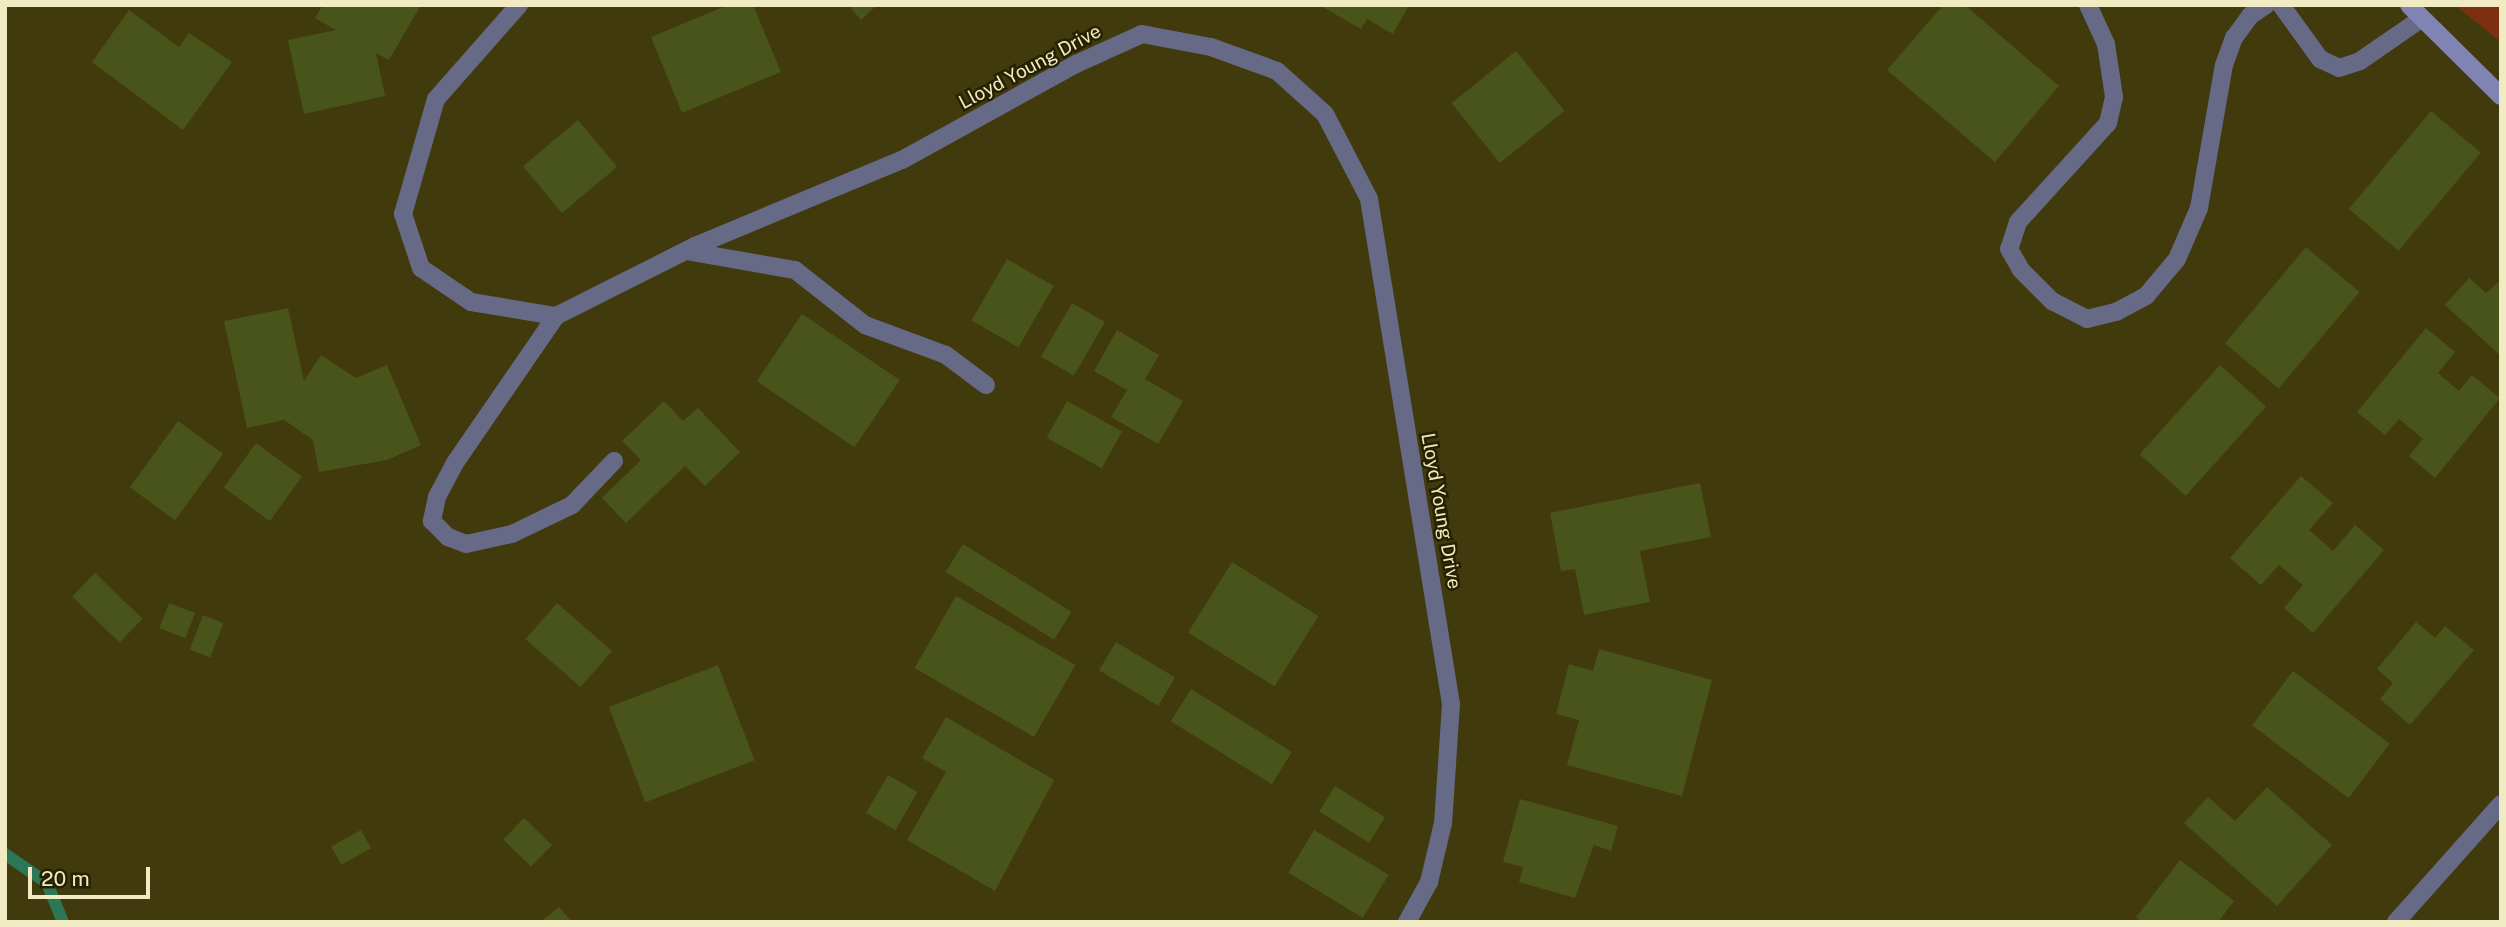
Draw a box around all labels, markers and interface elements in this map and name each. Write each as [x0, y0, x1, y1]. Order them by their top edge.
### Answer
street label: Lloyd Young Drive [955, 20, 1105, 114]
street label: Lloyd Young Drive [1416, 431, 1466, 591]
scale bar [32, 853, 154, 897]
text: 20 m [41, 866, 90, 891]

